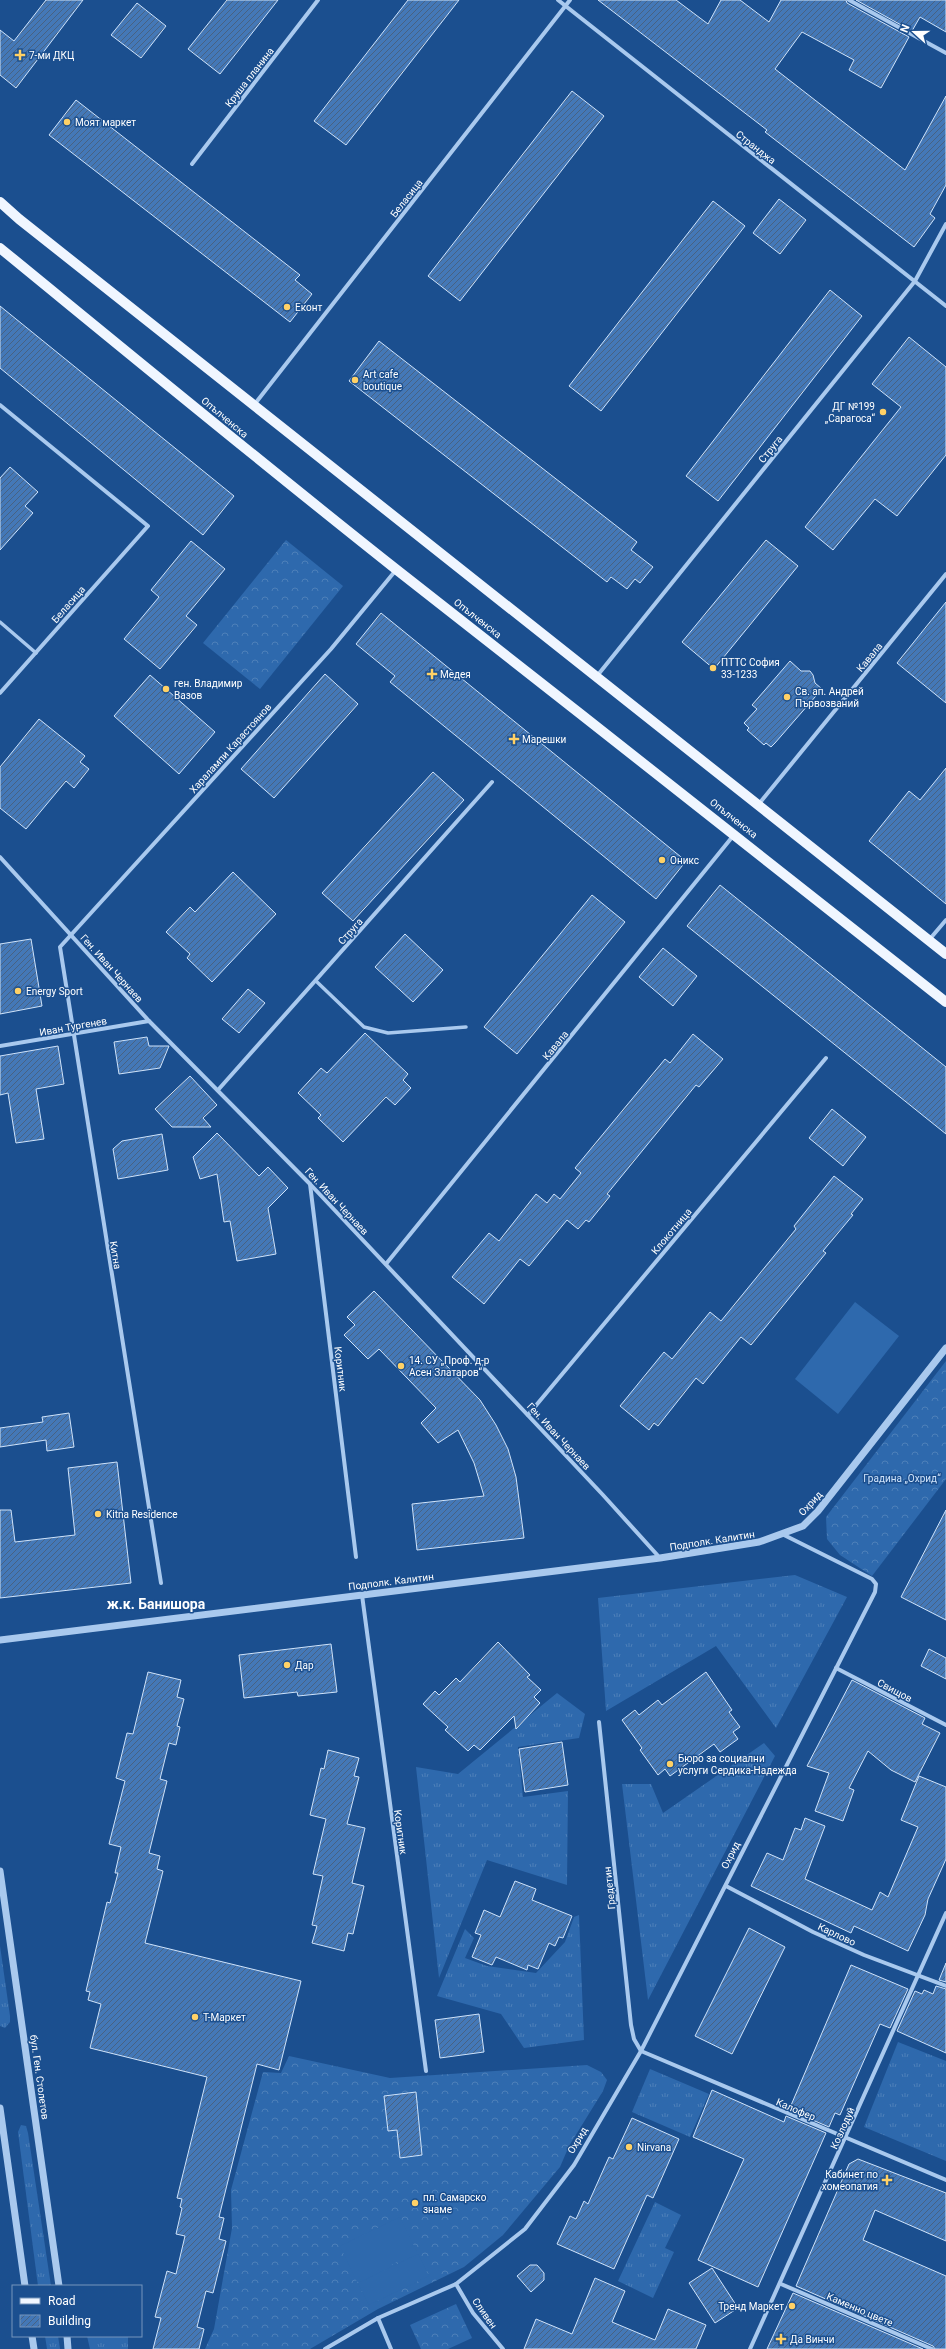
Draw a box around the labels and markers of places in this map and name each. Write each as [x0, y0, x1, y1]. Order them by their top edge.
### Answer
marker: 7-ми ДКЦ [14, 49, 26, 61]
place label: 7-ми ДКЦ [29, 50, 74, 61]
marker: Моят маркет [62, 117, 72, 127]
place label: Моят маркет [75, 117, 136, 128]
marker: Еконт [282, 302, 292, 312]
place label: Еконт [295, 302, 322, 313]
place label: Art cafe boutique [363, 369, 402, 392]
marker: Art cafe boutique [350, 375, 360, 385]
place label: ДГ №199 „Сарагоса“ [825, 401, 875, 424]
marker: ДГ №199 „Сарагоса“ [878, 407, 888, 417]
place label: ПТТС София 33-1233 [721, 657, 780, 680]
marker: ПТТС София 33-1233 [708, 663, 718, 673]
marker: Медея [427, 669, 437, 679]
place label: Медея [440, 669, 471, 680]
place label: ген. Владимир Вазов [174, 678, 243, 701]
marker: ген. Владимир Вазов [161, 684, 171, 694]
place label: Св. ап. Андрей Първозваний [795, 686, 864, 709]
marker: Св. ап. Андрей Първозваний [782, 692, 792, 702]
marker: Марешки [509, 734, 519, 744]
place label: Марешки [522, 734, 567, 745]
marker: Оникс [657, 855, 667, 865]
place label: Оникс [670, 855, 699, 866]
marker: Energy Sport [13, 986, 23, 996]
place label: Energy Sport [26, 986, 83, 997]
place label: 14. СУ „Проф. д-р Асен Златаров“ [409, 1355, 490, 1378]
marker: 14. СУ „Проф. д-р Асен Златаров“ [396, 1361, 406, 1371]
marker: Kitna Residence [93, 1509, 103, 1519]
place label: Kitna Residence [106, 1509, 177, 1520]
marker: Дар [282, 1660, 292, 1670]
place label: Дар [295, 1660, 314, 1671]
place label: Бюро за социални услуги Сердика-Надежда [678, 1753, 797, 1776]
marker: Бюро за социални услуги Сердика-Надежда [665, 1759, 675, 1769]
marker: Т-Маркет [190, 2012, 200, 2022]
place label: Т-Маркет [203, 2012, 246, 2023]
marker: Nirvana [624, 2142, 634, 2152]
place label: Nirvana [637, 2142, 671, 2153]
place label: Кабинет по хомеопатия [822, 2169, 878, 2192]
marker: Кабинет по хомеопатия [881, 2174, 893, 2186]
place label: пл. Самарско знаме [423, 2192, 487, 2215]
marker: пл. Самарско знаме [410, 2198, 420, 2208]
place label: Тренд Маркет [718, 2301, 784, 2312]
marker: Тренд Маркет [787, 2301, 797, 2311]
marker: Да Винчи [775, 2333, 787, 2345]
place label: Да Винчи [790, 2334, 835, 2345]

